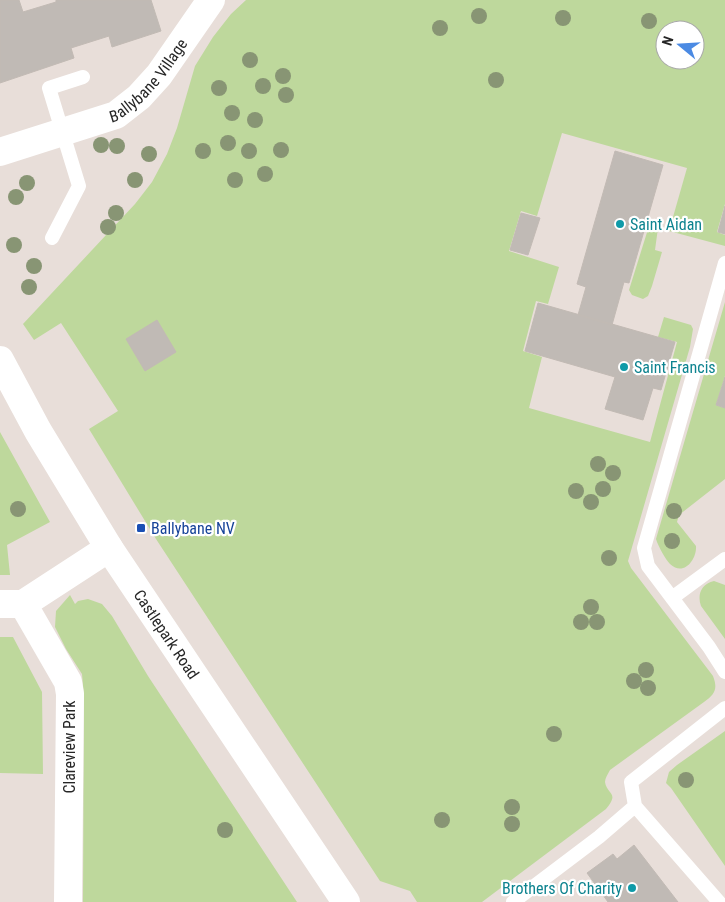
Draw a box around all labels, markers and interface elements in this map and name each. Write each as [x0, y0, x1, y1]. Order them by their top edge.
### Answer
north arrow [655, 20, 705, 70]
text: N [659, 34, 677, 48]
street label: Ballybane Village [107, 35, 191, 127]
place label: Saint Aidan [630, 215, 702, 234]
marker: Saint Aidan [614, 218, 626, 230]
place label: Saint Francis [634, 358, 716, 377]
marker: Saint Francis [618, 361, 630, 373]
place label: Ballybane NV [151, 519, 235, 538]
marker: Ballybane NV [135, 522, 147, 534]
street label: Castlepark Road [130, 586, 203, 683]
street label: Clareview Park [60, 700, 79, 794]
place label: Brothers Of Charity [502, 879, 622, 898]
marker: Brothers Of Charity [626, 882, 638, 894]

